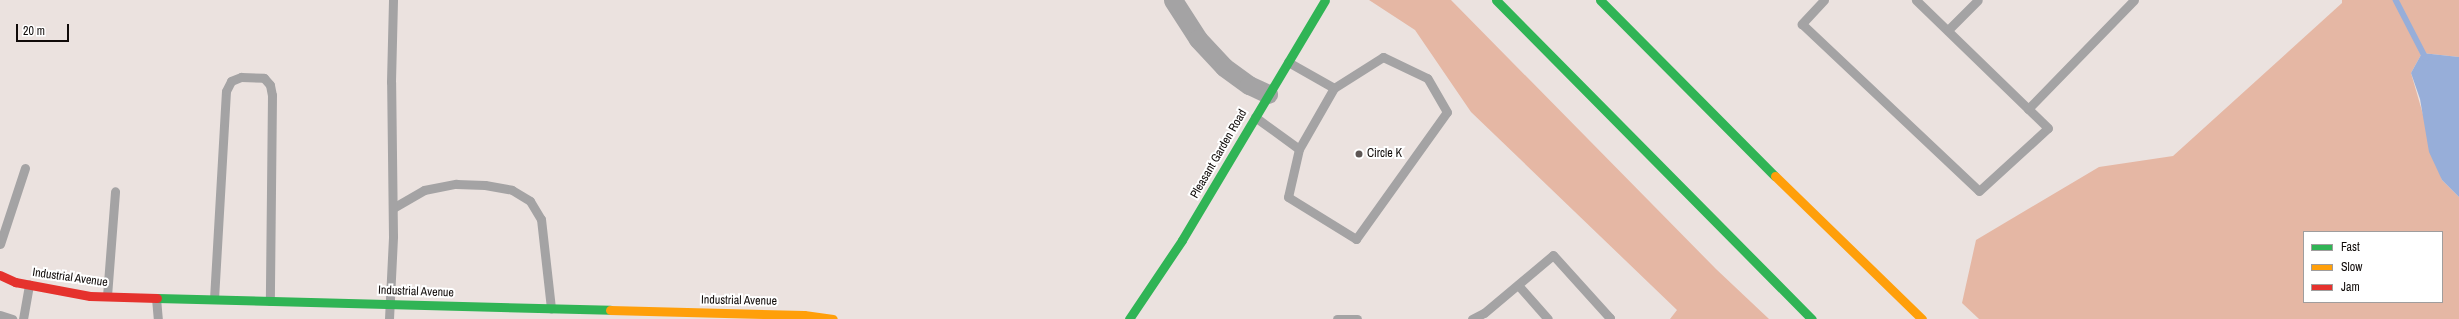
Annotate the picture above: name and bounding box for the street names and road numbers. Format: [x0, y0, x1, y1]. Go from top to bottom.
street label: Pleasant Garden Road [1188, 107, 1250, 201]
street label: Industrial Avenue [31, 266, 109, 290]
street label: Industrial Avenue [378, 283, 454, 301]
street label: Industrial Avenue [701, 293, 777, 309]

